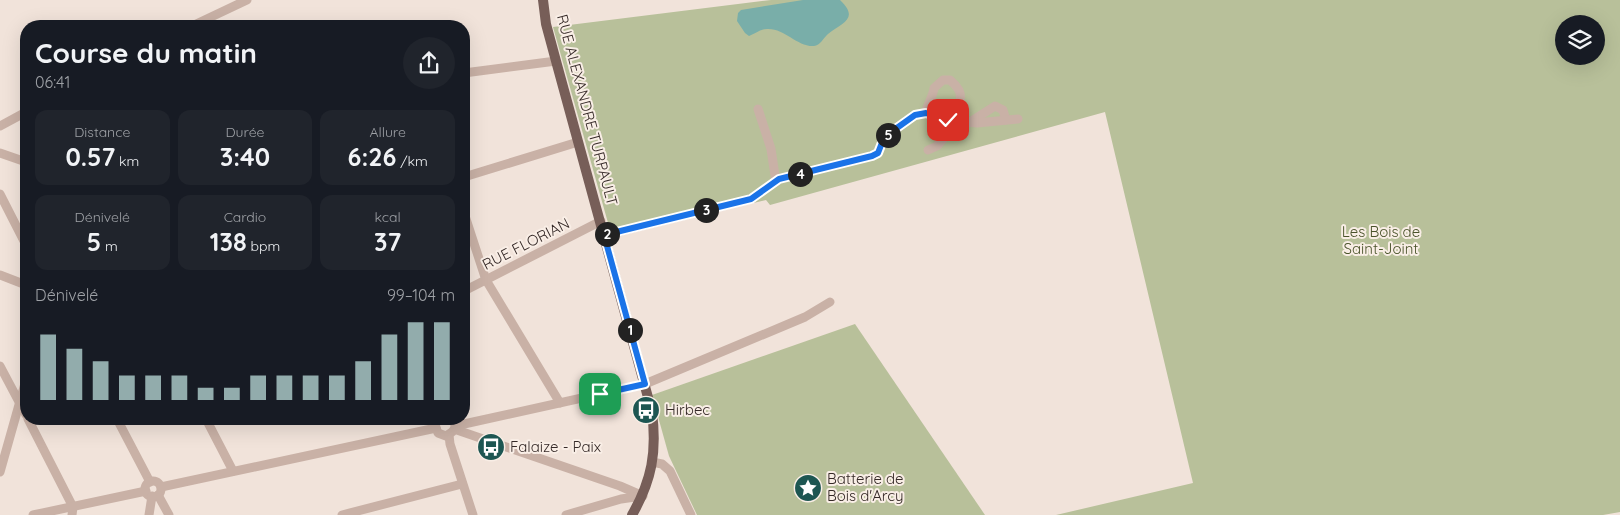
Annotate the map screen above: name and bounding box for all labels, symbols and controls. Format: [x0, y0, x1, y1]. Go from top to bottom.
street label: RUE ALEXANDRE TURPAULT [553, 12, 622, 208]
map controls [1555, 15, 1605, 65]
button: layers [1555, 15, 1605, 65]
text: Course du matin [35, 35, 257, 70]
button: share [403, 37, 455, 89]
text: 06:41 [35, 72, 70, 92]
pin [927, 99, 969, 141]
icon: check [934, 106, 962, 134]
pin: 5 [876, 122, 900, 148]
text: Distance [74, 123, 130, 141]
text: Durée [226, 123, 264, 141]
text: Allure [369, 123, 406, 141]
text: 5 [884, 126, 893, 144]
text: 0.57 [65, 141, 115, 172]
text: 3:40 [220, 141, 270, 172]
text: 6:26 [348, 141, 396, 172]
text: km [115, 152, 139, 170]
text: /km [396, 152, 428, 170]
pin: 4 [788, 162, 812, 186]
text: 4 [796, 165, 805, 183]
pin: 3 [694, 198, 718, 222]
text: 3 [703, 201, 710, 219]
text: Dénivelé [75, 208, 130, 226]
text: Cardio [224, 208, 266, 226]
text: kcal [375, 208, 401, 226]
street label: RUE FLORIAN [479, 213, 573, 274]
pin: 2 [594, 222, 620, 246]
park label: Les Bois de Saint-Joint [1342, 222, 1420, 258]
text: 2 [604, 225, 611, 243]
text: 5 [87, 226, 101, 257]
text: 138 [210, 226, 247, 257]
text: 37 [374, 226, 401, 257]
text: m [101, 237, 118, 255]
text: bpm [247, 237, 280, 255]
text: Dénivelé [35, 285, 98, 305]
text: 99–104 m [387, 285, 455, 305]
pin: 1 [618, 318, 642, 342]
text: 1 [628, 321, 633, 339]
pin [579, 373, 621, 415]
icon: arrive [586, 380, 614, 408]
bus stop icon: Hirbec [631, 395, 661, 425]
place label: Hirbec [665, 400, 710, 419]
bus stop icon: Falaize - Paix [476, 432, 506, 462]
place label: Falaize - Paix [510, 437, 601, 456]
place label: Batterie de Bois d'Arcy [827, 469, 904, 505]
place icon: Batterie de Bois d'Arcy [793, 473, 823, 503]

